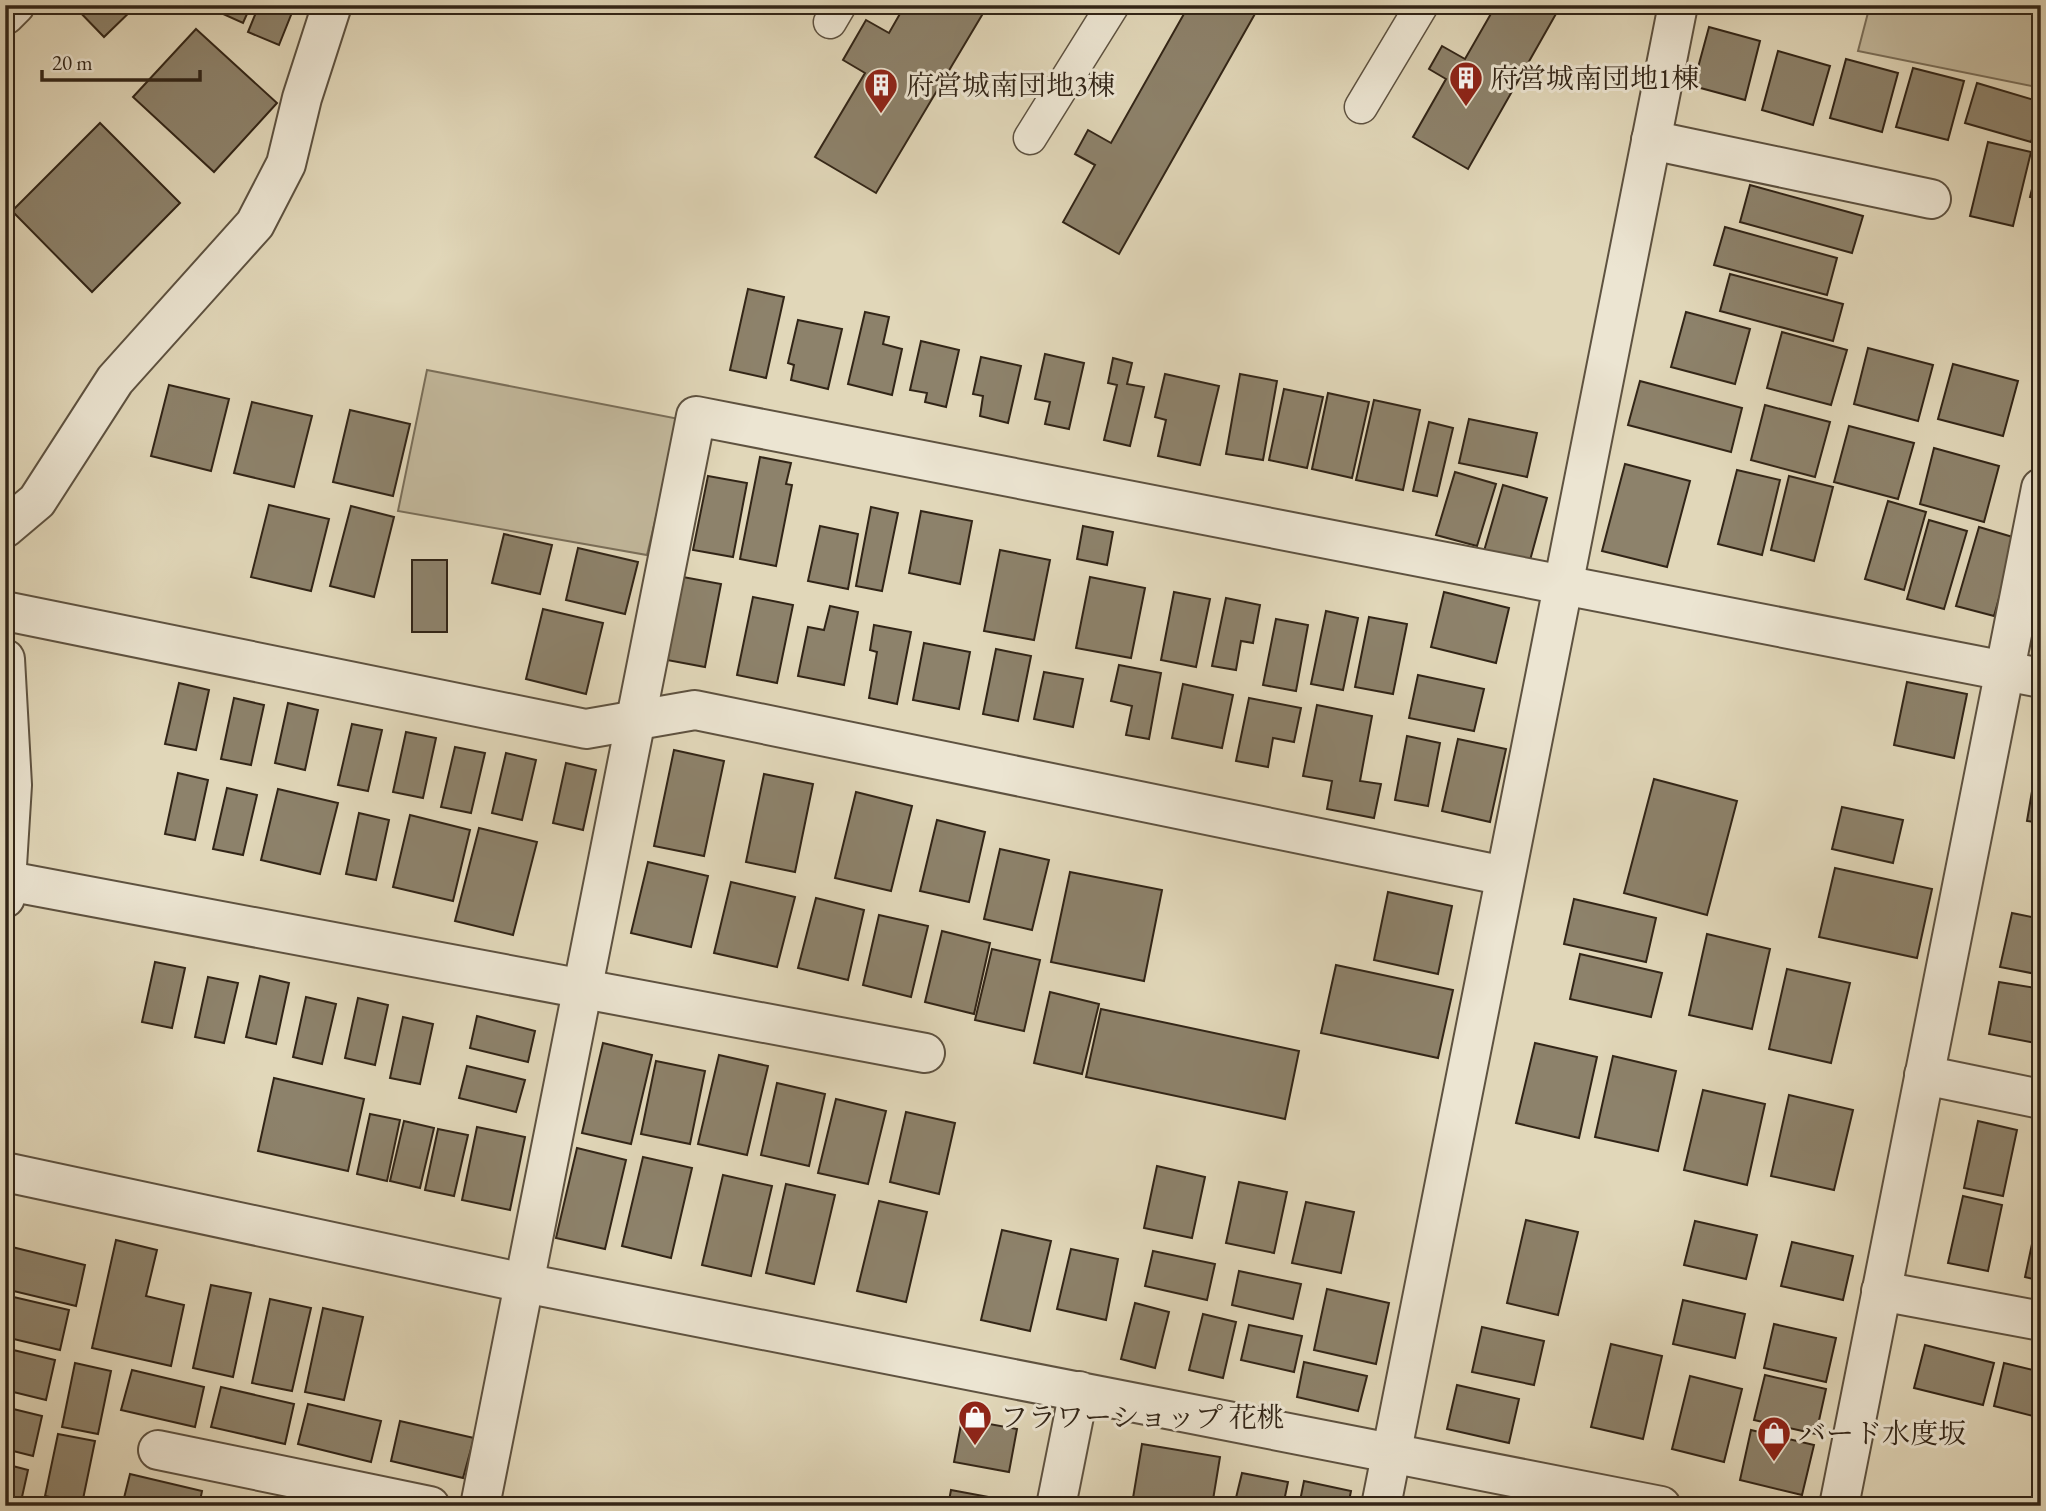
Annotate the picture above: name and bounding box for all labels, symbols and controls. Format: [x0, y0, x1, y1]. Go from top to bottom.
scale bar [42, 38, 200, 82]
text: 20 m [52, 49, 93, 76]
building icon: 府営城南団地1棟 [1447, 59, 1485, 108]
place label: 府営城南団地1棟 [1490, 60, 1699, 96]
building icon: 府営城南団地3棟 [862, 66, 900, 115]
place label: 府営城南団地3棟 [906, 67, 1115, 103]
shop icon: フラワーショップ 花桃 [956, 1398, 994, 1447]
place label: フラワーショップ 花桃 [1000, 1399, 1284, 1435]
shop icon: バード水度坂 [1755, 1414, 1793, 1463]
place label: バード水度坂 [1798, 1415, 1966, 1451]

